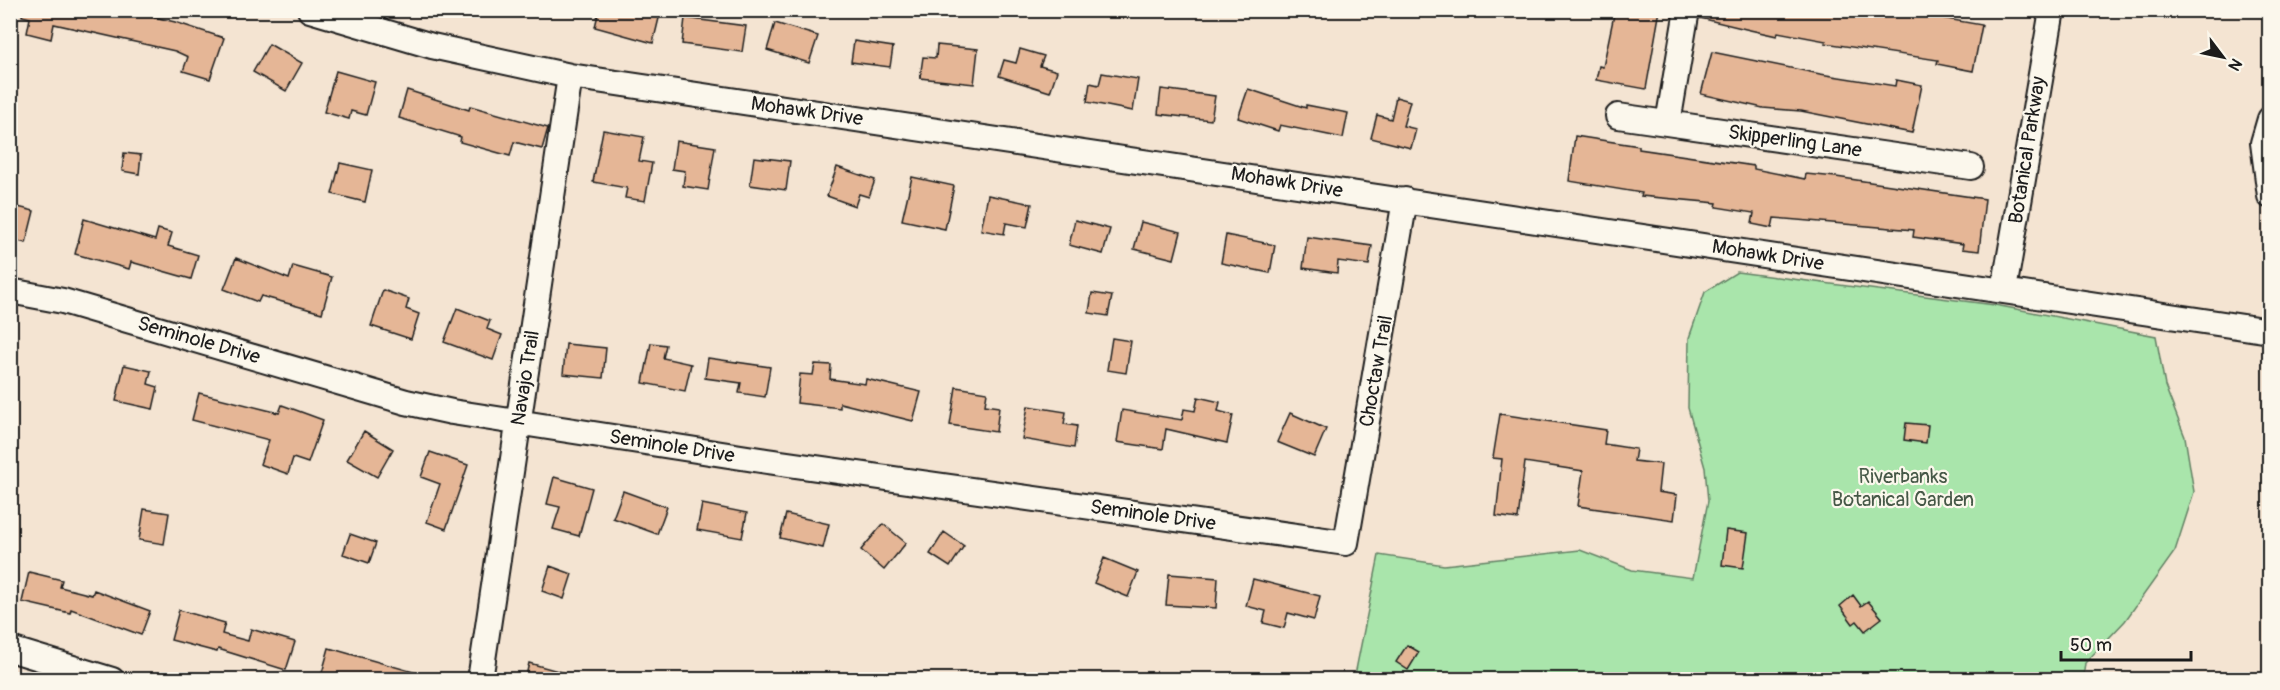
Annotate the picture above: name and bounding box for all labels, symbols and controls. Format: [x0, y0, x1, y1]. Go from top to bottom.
north arrow [2193, 27, 2253, 87]
text: N [2223, 55, 2246, 74]
street label: Botanical Parkway [2003, 74, 2051, 225]
street label: Mohawk Drive [749, 91, 865, 131]
street label: Skipperling Lane [1727, 119, 1863, 163]
street label: Mohawk Drive [1229, 161, 1345, 203]
street label: Mohawk Drive [1710, 234, 1826, 276]
street label: Seminole Drive [135, 311, 263, 369]
street label: Choctaw Trail [1354, 313, 1398, 429]
street label: Navajo Trail [505, 329, 545, 427]
street label: Seminole Drive [608, 424, 737, 468]
park label: Riverbanks Botanical Garden [1832, 464, 1974, 512]
street label: Seminole Drive [1089, 494, 1218, 536]
scale bar [2061, 624, 2192, 662]
text: 50 m [2070, 634, 2112, 657]

